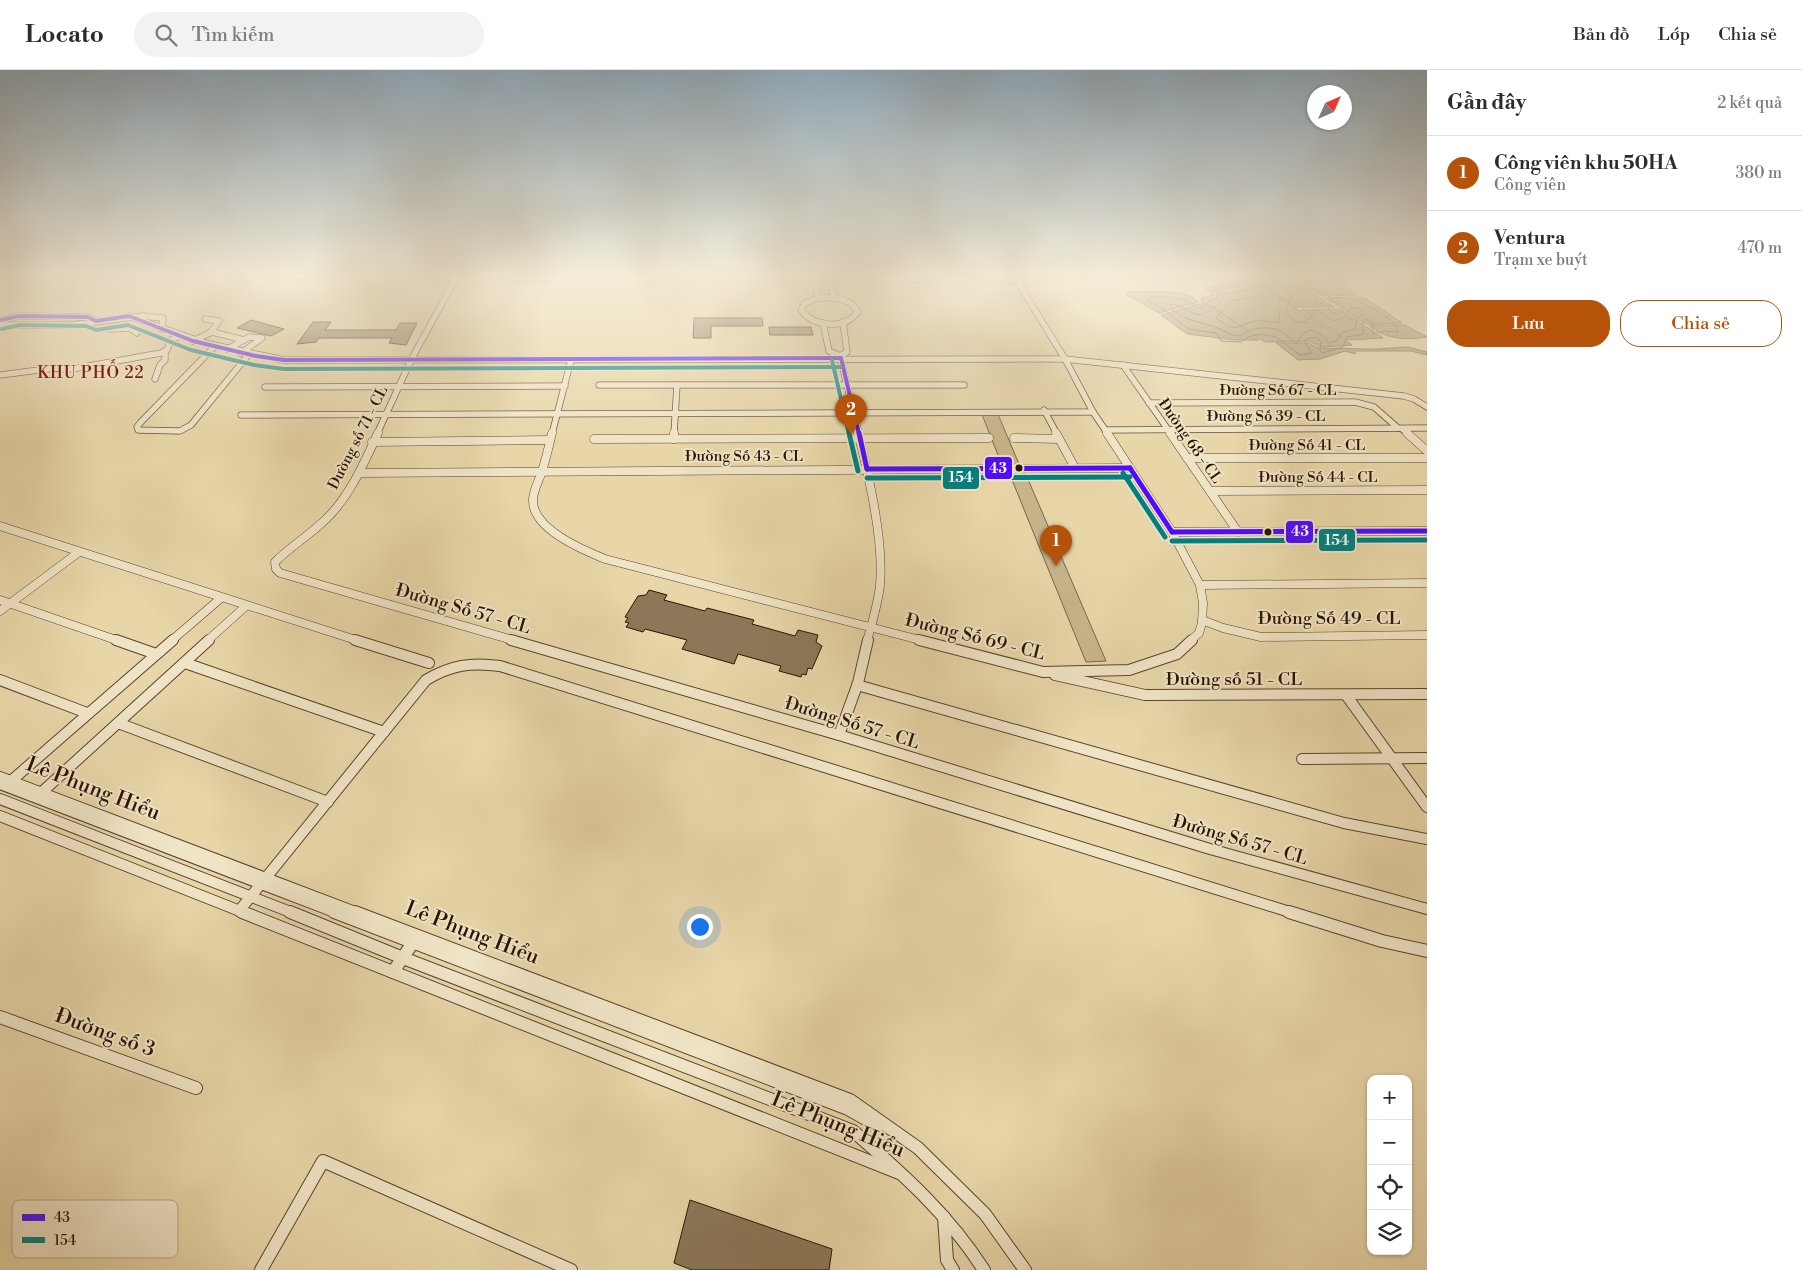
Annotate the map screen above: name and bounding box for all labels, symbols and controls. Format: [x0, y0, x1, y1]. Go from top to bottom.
search box [134, 12, 484, 57]
text: Locato [25, 20, 104, 50]
icon: search [152, 21, 180, 49]
text: Tìm kiếm [192, 23, 274, 47]
text: Bản đồ [1573, 23, 1630, 46]
text: Lớp [1658, 23, 1690, 46]
text: Chia sẻ [1718, 23, 1777, 46]
north arrow [1307, 85, 1352, 130]
text: Gần đây [1447, 90, 1526, 116]
text: 2 kết quả [1717, 93, 1782, 113]
text: Công viên khu 50HA [1494, 151, 1678, 175]
text: 1 [1459, 163, 1467, 183]
text: 380 m [1735, 163, 1782, 183]
text: Công viên [1494, 175, 1566, 195]
text: Ventura [1494, 226, 1565, 250]
text: 2 [1458, 238, 1468, 258]
text: 470 m [1738, 238, 1782, 258]
text: Trạm xe buýt [1494, 250, 1588, 270]
button: Lưu [1447, 300, 1610, 347]
button: Chia sẻ [1620, 300, 1782, 347]
district label: KHU PHỐ 22 [37, 359, 145, 383]
street label: Đường Số 67 - CL [1220, 381, 1336, 400]
street label: Đường số 71 - CL [324, 383, 392, 493]
pin: 2 [835, 394, 867, 435]
street label: Đường 68 - CL [1154, 395, 1226, 487]
street label: Đường Số 39 - CL [1207, 407, 1325, 426]
street label: Đường Số 41 - CL [1249, 436, 1365, 455]
street label: Đường Số 43 - CL [685, 447, 803, 466]
line badge: 43 [984, 456, 1013, 480]
text: 43 [989, 460, 1007, 478]
unlabelled marker [1014, 463, 1024, 473]
line badge: 154 [942, 466, 980, 490]
street label: Đường Số 44 - CL [1258, 468, 1378, 487]
text: 154 [948, 469, 974, 487]
line badge: 43 [1285, 520, 1314, 544]
text: 43 [1291, 523, 1309, 541]
pin: 1 [1040, 525, 1072, 566]
unlabelled marker [1263, 527, 1273, 537]
line badge: 154 [1318, 528, 1356, 552]
text: 154 [1324, 532, 1350, 550]
street label: Đường Số 57 - CL [393, 579, 533, 639]
street label: Đường Số 49 - CL [1258, 607, 1400, 630]
street label: Đường Số 69 - CL [903, 609, 1047, 665]
street label: Đường số 51 - CL [1166, 668, 1302, 691]
street label: Đường Số 57 - CL [782, 692, 922, 754]
street label: Lê Phụng Hiểu [22, 751, 164, 827]
street label: Đường Số 57 - CL [1170, 810, 1310, 870]
street label: Lê Phụng Hiểu [401, 895, 543, 971]
your location [687, 914, 713, 940]
street label: Đường số 3 [51, 1003, 159, 1063]
map controls [1367, 1075, 1412, 1255]
button: + [1367, 1075, 1412, 1120]
street label: Lê Phụng Hiểu [767, 1086, 909, 1164]
button: − [1367, 1120, 1412, 1165]
button: locate [1367, 1165, 1412, 1210]
legend [12, 1200, 178, 1258]
text: 43 [54, 1209, 70, 1227]
button: layers [1367, 1210, 1412, 1255]
text: 154 [54, 1232, 76, 1250]

